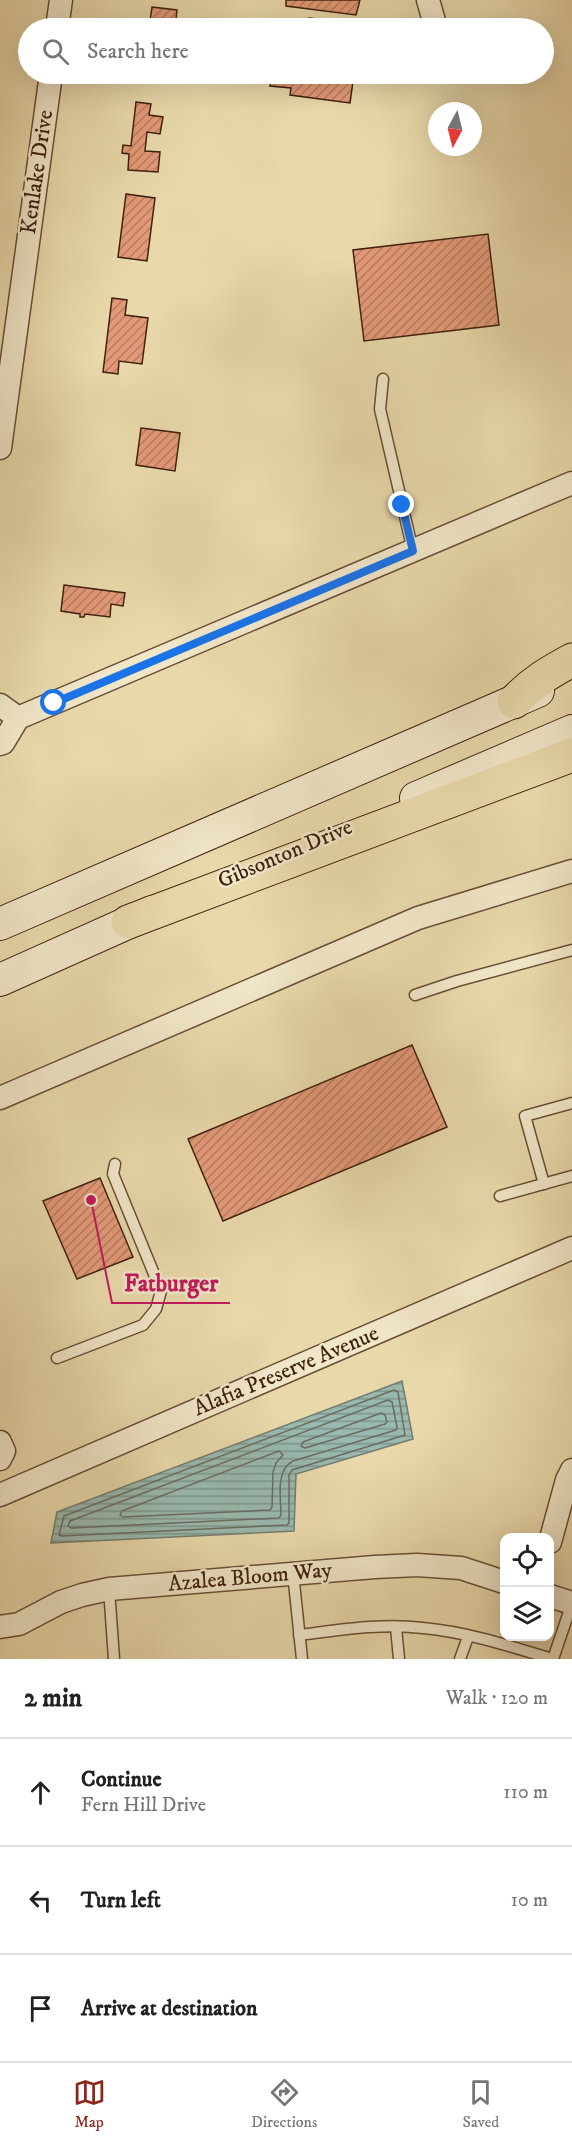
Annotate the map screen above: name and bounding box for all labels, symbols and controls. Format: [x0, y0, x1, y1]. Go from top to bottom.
search box [18, 18, 554, 84]
icon: search [39, 35, 72, 68]
text: Search here [87, 38, 189, 65]
north arrow [428, 102, 482, 156]
street label: Kenlake Drive [15, 108, 59, 236]
route end [388, 491, 414, 517]
route start [40, 689, 66, 715]
street label: Gibsonton Drive [214, 813, 356, 895]
callout: Fatburger [112, 1261, 230, 1303]
text: Fatburger [124, 1269, 219, 1299]
street label: Alafia Preserve Avenue [189, 1320, 383, 1422]
map controls [500, 1533, 554, 1641]
button: locate [500, 1533, 554, 1587]
street label: Azalea Bloom Way [167, 1556, 333, 1598]
button: layers [500, 1587, 554, 1641]
text: 2 min [24, 1682, 82, 1715]
text: Walk · 120 m [446, 1686, 548, 1711]
text: Continue [81, 1766, 162, 1793]
icon: ahead [24, 1776, 57, 1809]
text: 110 m [503, 1780, 548, 1805]
text: Fern Hill Drive [81, 1793, 206, 1818]
icon: left [24, 1884, 57, 1917]
text: Turn left [81, 1887, 161, 1914]
text: 10 m [511, 1888, 548, 1913]
icon: arrive [24, 1992, 57, 2025]
text: Arrive at destination [81, 1995, 258, 2022]
tab: Map [73, 2076, 106, 2132]
tab: Directions [251, 2076, 317, 2132]
tab: Saved [463, 2076, 499, 2132]

